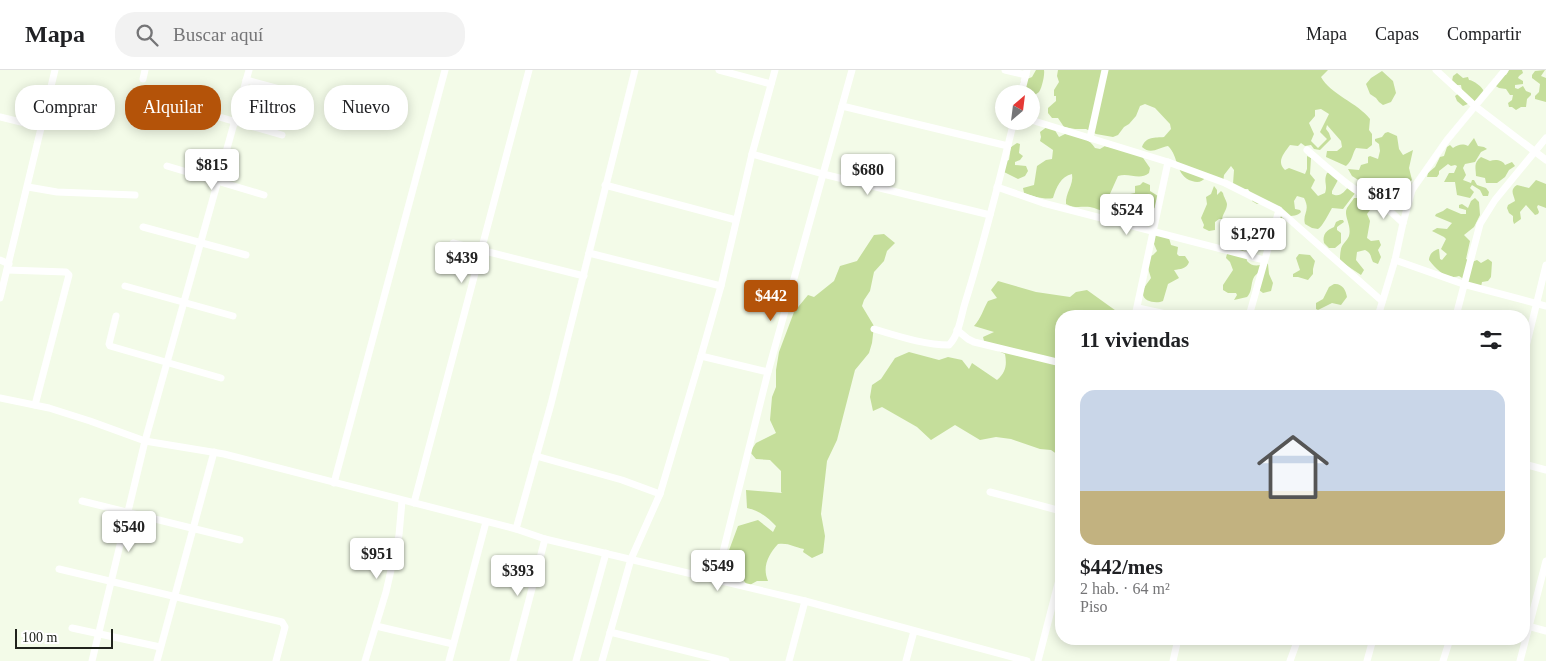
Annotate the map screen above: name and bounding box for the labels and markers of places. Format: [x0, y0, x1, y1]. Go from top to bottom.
pin: $815 [182, 148, 242, 191]
pin: $680 [838, 154, 898, 196]
pin: $817 [1354, 178, 1414, 220]
pin: $524 [1097, 194, 1157, 236]
pin: $1,270 [1212, 218, 1294, 260]
pin: $439 [432, 242, 492, 284]
pin: $442 [741, 280, 801, 322]
pin: $540 [99, 510, 159, 553]
pin: $951 [347, 538, 407, 580]
pin: $549 [688, 550, 748, 592]
pin: $393 [488, 554, 548, 597]

